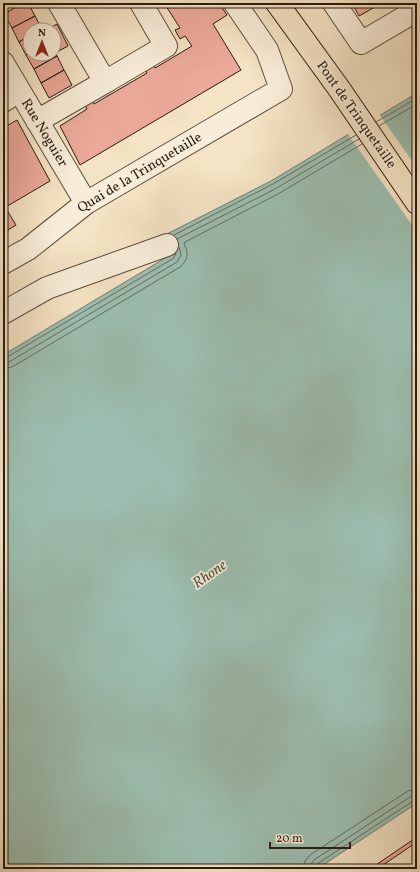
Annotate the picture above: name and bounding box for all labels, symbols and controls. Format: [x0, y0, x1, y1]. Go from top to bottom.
north arrow [22, 22, 62, 62]
text: N [38, 26, 46, 41]
street label: Pont de Trinquetaille [312, 57, 401, 173]
street label: Rue Noguier [16, 95, 72, 171]
street label: Quai de la Trinquetaille [74, 128, 206, 218]
water label: Rhone [189, 555, 232, 594]
scale bar [270, 824, 350, 850]
text: 20 m [276, 831, 303, 847]

